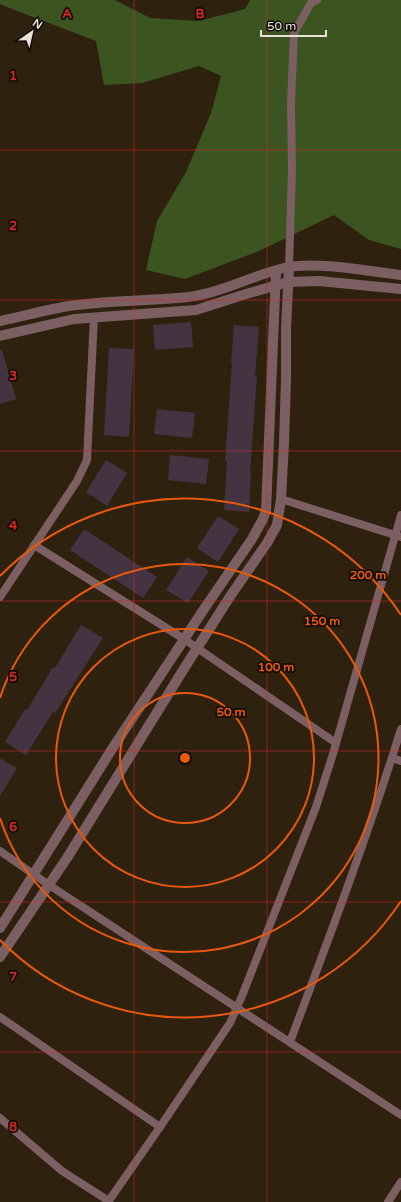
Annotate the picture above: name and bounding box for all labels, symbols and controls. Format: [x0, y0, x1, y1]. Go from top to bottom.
text: A [62, 6, 72, 22]
text: B [195, 6, 205, 22]
north arrow [12, 12, 52, 52]
scale bar [261, 12, 326, 38]
text: N [30, 16, 45, 32]
text: 50 m [267, 19, 296, 33]
text: 1 [9, 68, 17, 84]
text: 2 [9, 218, 17, 234]
text: 3 [9, 368, 17, 384]
text: 4 [9, 518, 18, 534]
text: 200 m [350, 568, 386, 582]
text: 150 m [304, 614, 340, 628]
text: 100 m [258, 660, 294, 674]
text: 5 [9, 669, 17, 685]
text: 50 m [216, 705, 246, 719]
centre of rings [178, 751, 192, 765]
text: 6 [9, 819, 17, 835]
text: 7 [9, 969, 17, 985]
text: 8 [9, 1119, 17, 1135]

